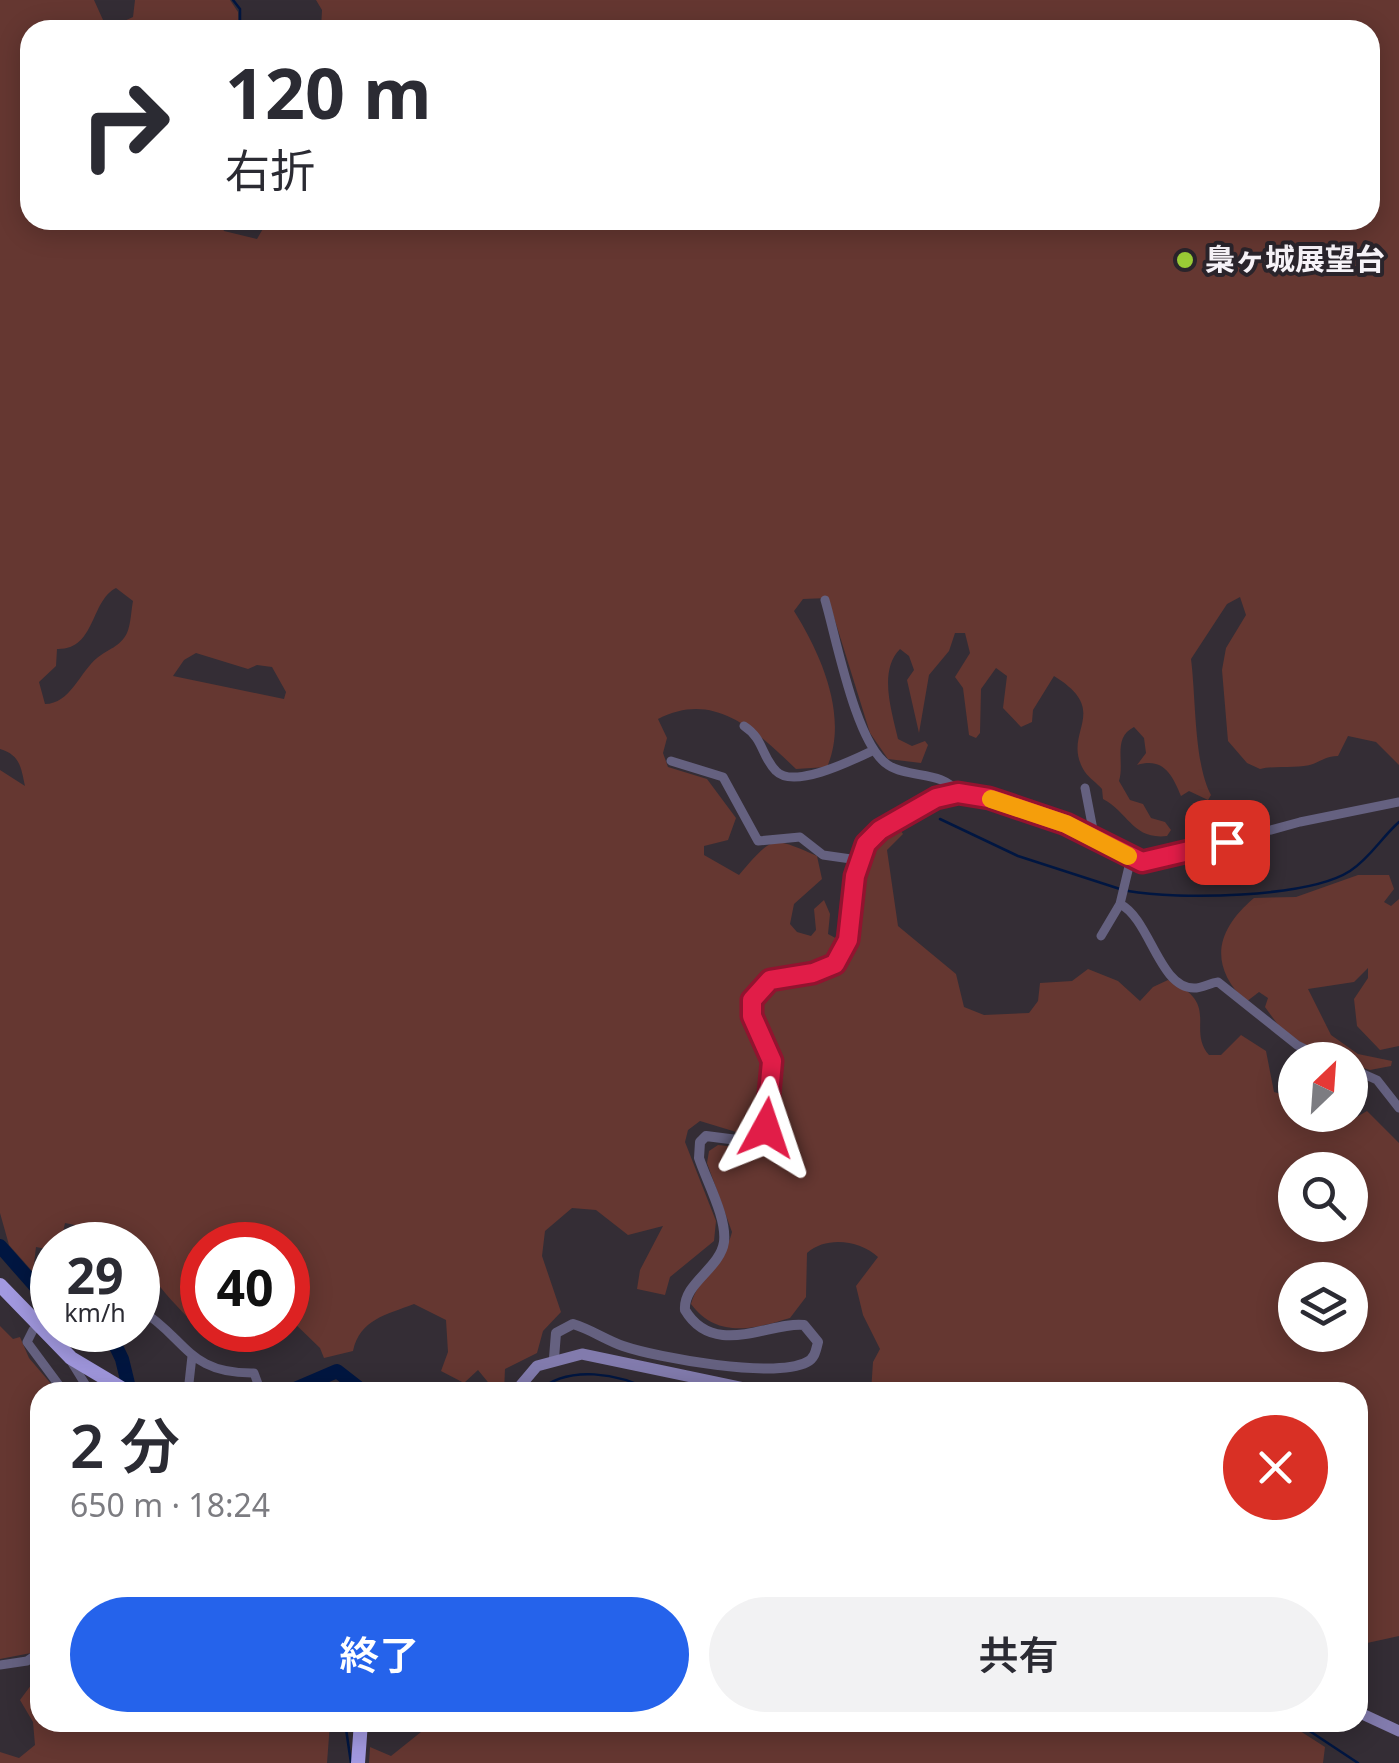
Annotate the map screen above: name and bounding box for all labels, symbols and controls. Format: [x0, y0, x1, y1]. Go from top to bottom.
text: 120 m [225, 44, 432, 140]
icon: right [60, 60, 190, 190]
text: 右折 [225, 139, 315, 200]
place label: 梟ヶ城展望台 [1205, 238, 1385, 279]
marker: 梟ヶ城展望台 [1174, 249, 1196, 271]
pin [1185, 800, 1270, 885]
icon: arrive [1200, 815, 1255, 870]
north arrow [1278, 1042, 1368, 1132]
map controls [1278, 1042, 1368, 1352]
position arrow [714, 1076, 818, 1180]
button: search [1278, 1152, 1368, 1242]
speed limit sign: 40 [180, 1222, 310, 1352]
text: 29 [66, 1241, 124, 1309]
button: layers [1278, 1262, 1368, 1352]
text: km/h [64, 1295, 126, 1329]
text: 2 分 [70, 1404, 180, 1486]
button: close [1223, 1415, 1328, 1520]
text: 650 m · 18:24 [70, 1483, 270, 1526]
button: 終了 [70, 1597, 689, 1712]
button: 共有 [709, 1597, 1328, 1712]

